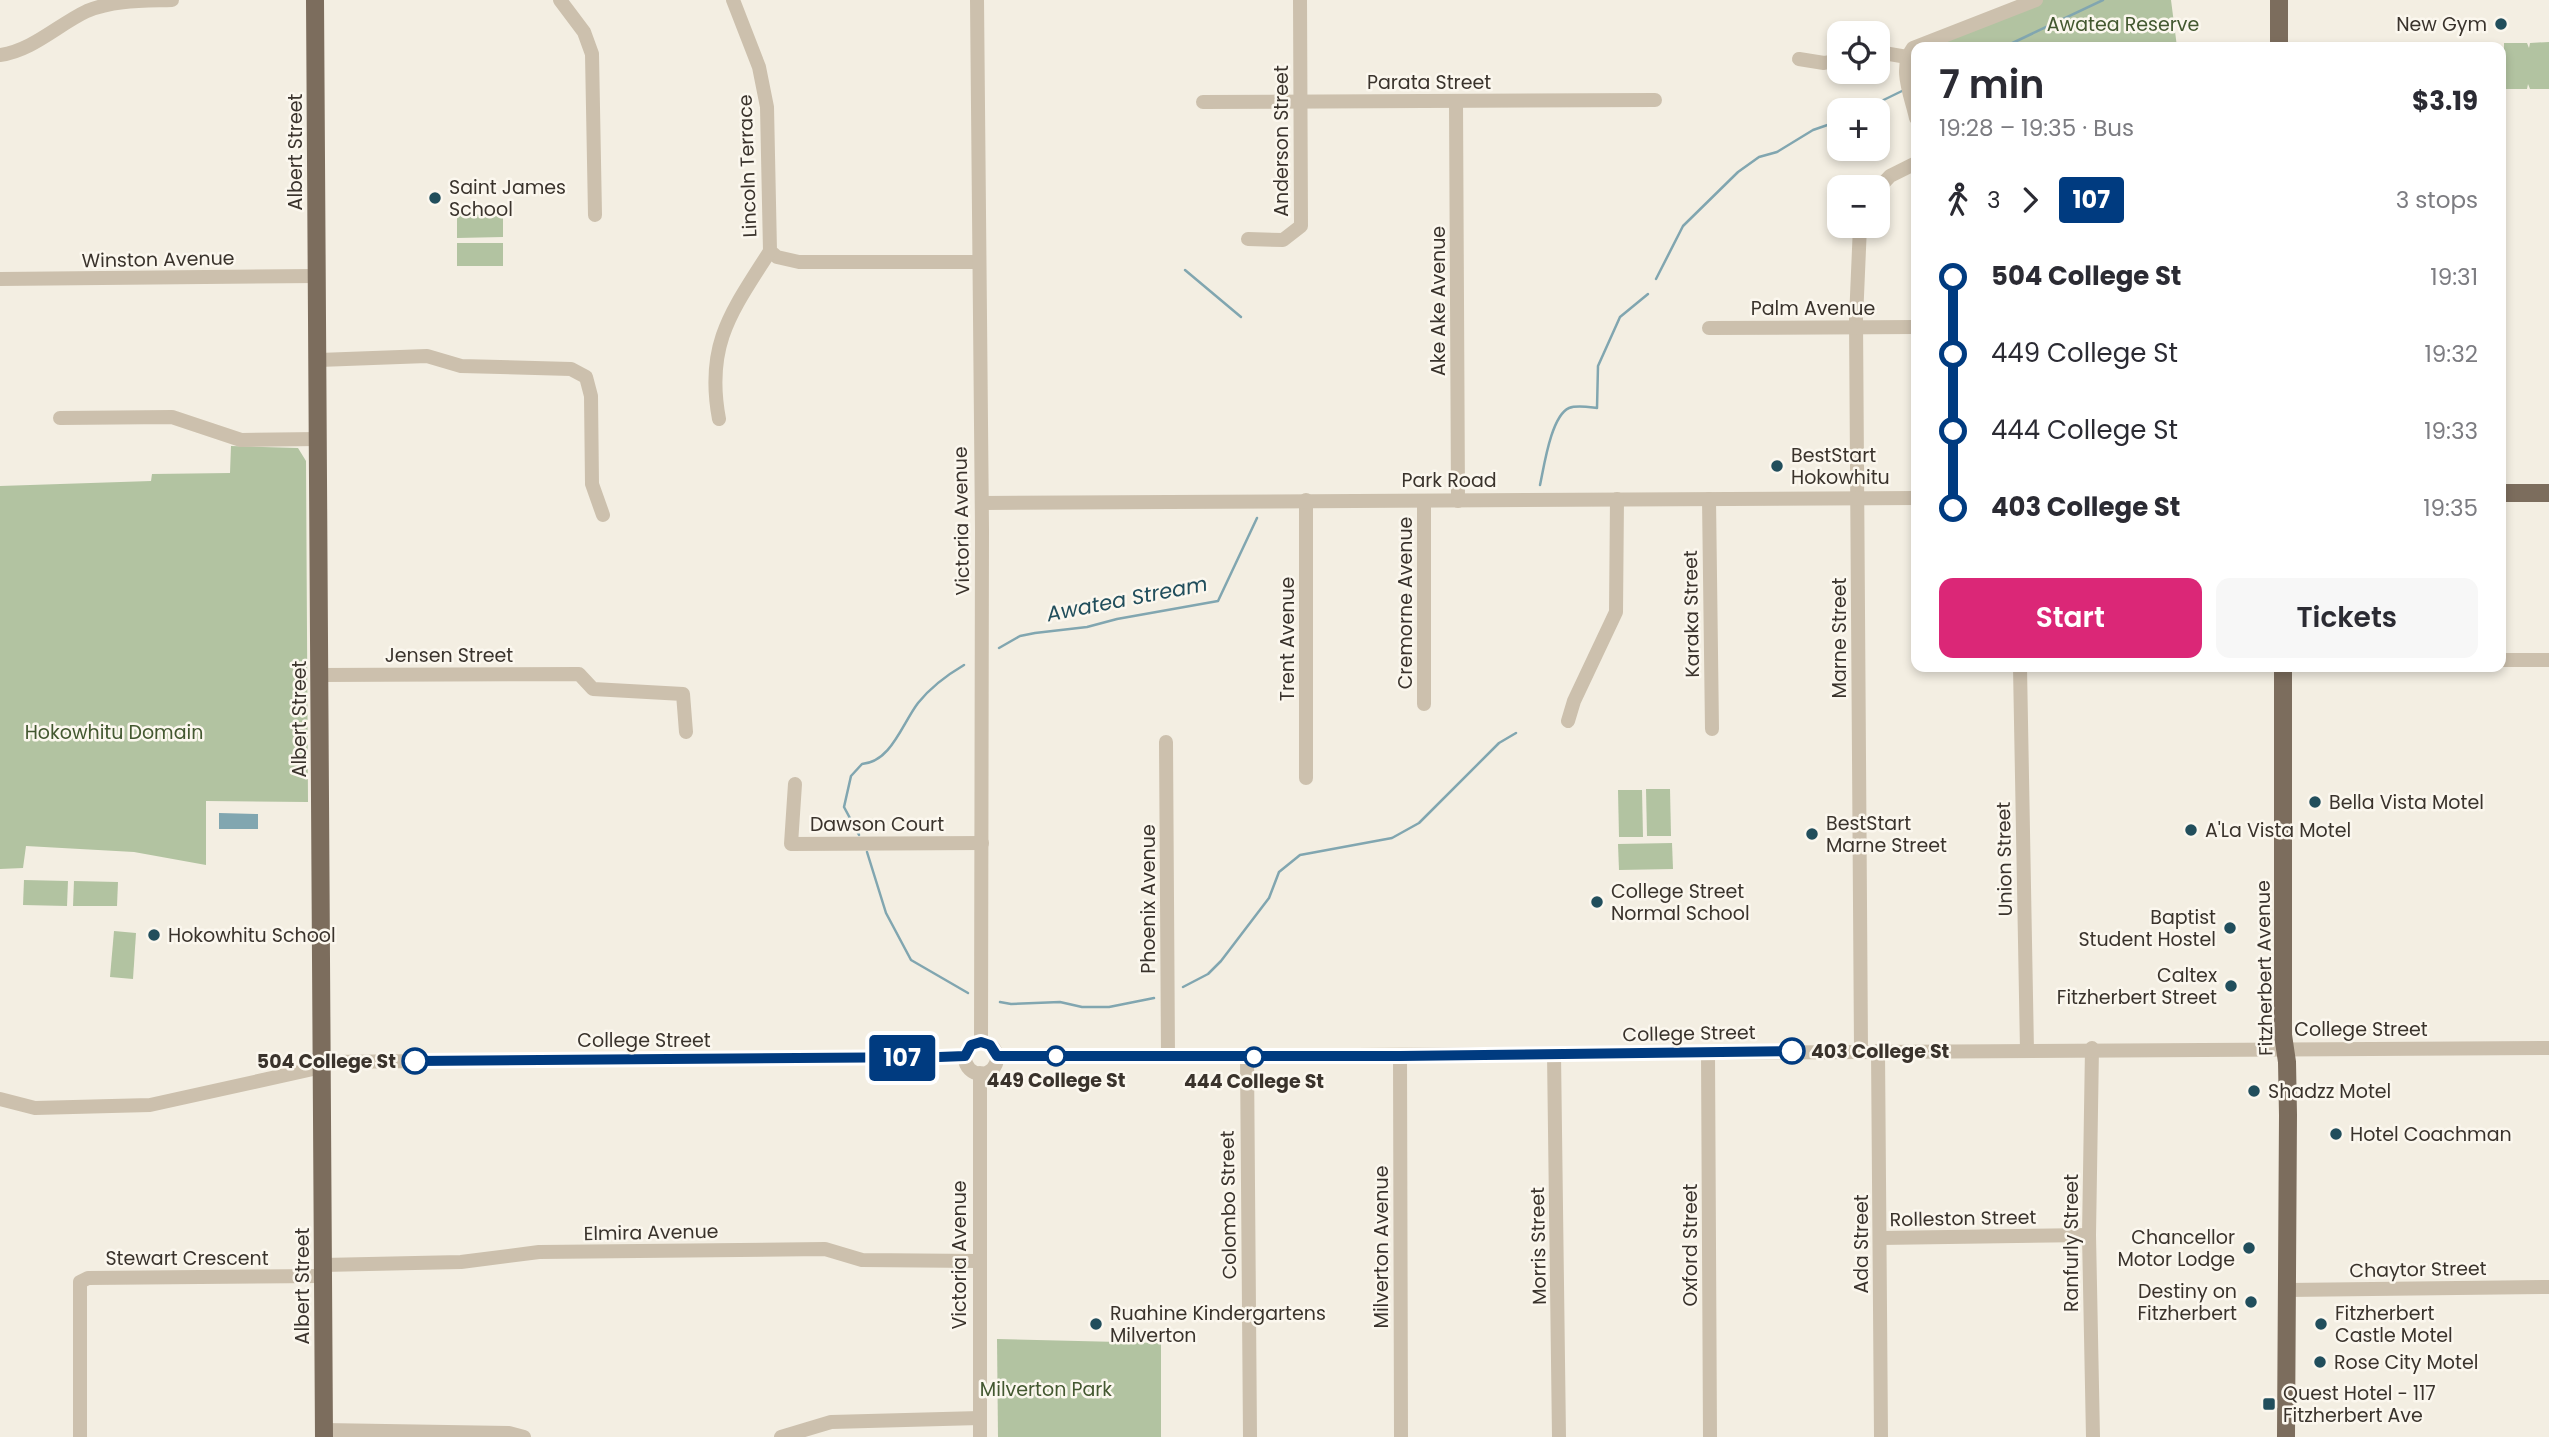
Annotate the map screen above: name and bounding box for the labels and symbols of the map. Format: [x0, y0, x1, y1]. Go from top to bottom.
park label: Awatea Reserve [2047, 11, 2199, 38]
place label: New Gym [2396, 11, 2487, 38]
marker: New Gym [2493, 16, 2509, 32]
street label: Anderson Street [1268, 65, 1295, 217]
street label: Parata Street [1367, 69, 1491, 96]
street label: Albert Street [282, 94, 309, 210]
street label: Lincoln Terrace [732, 94, 763, 238]
place label: Saint James School [449, 174, 566, 223]
marker: Saint James School [427, 190, 443, 206]
street label: Ake Ake Avenue [1425, 226, 1452, 376]
street label: Winston Avenue [81, 245, 235, 274]
street label: Palm Avenue [1751, 295, 1875, 322]
place label: BestStart Hokowhitu [1791, 442, 1890, 491]
street label: Victoria Avenue [947, 446, 976, 596]
marker: BestStart Hokowhitu [1769, 458, 1785, 474]
street label: Park Road [1401, 467, 1497, 494]
street label: Cremorne Avenue [1392, 517, 1419, 689]
street label: Karaka Street [1677, 550, 1706, 678]
water label: Awatea Stream [1043, 569, 1210, 629]
street label: Trent Avenue [1274, 577, 1301, 701]
street label: Marne Street [1826, 577, 1853, 698]
street label: Jensen Street [385, 642, 513, 669]
street label: Albert Street [286, 661, 313, 777]
park label: Hokowhitu Domain [25, 719, 203, 746]
place label: Bella Vista Motel [2329, 789, 2484, 816]
marker: Bella Vista Motel [2307, 794, 2323, 810]
street label: Union Street [1990, 801, 2019, 917]
place label: BestStart Marne Street [1826, 810, 1947, 859]
street label: Dawson Court [810, 811, 944, 838]
place label: A'La Vista Motel [2205, 817, 2351, 844]
marker: A'La Vista Motel [2183, 822, 2199, 838]
street label: Phoenix Avenue [1135, 824, 1162, 974]
marker: BestStart Marne Street [1804, 826, 1820, 842]
place label: College Street Normal School [1611, 878, 1750, 927]
street label: Fitzherbert Avenue [2249, 880, 2280, 1056]
marker: College Street Normal School [1589, 894, 1605, 910]
place label: Baptist Student Hostel [2078, 904, 2216, 953]
marker: Baptist Student Hostel [2222, 920, 2238, 936]
place label: Hokowhitu School [168, 922, 336, 949]
marker: Hokowhitu School [146, 927, 162, 943]
place label: Caltex Fitzherbert Street [2057, 962, 2217, 1011]
marker: Caltex Fitzherbert Street [2223, 978, 2239, 994]
street label: College Street [2294, 1016, 2428, 1043]
street label: College Street [1622, 1019, 1756, 1048]
street label: College Street [577, 1027, 711, 1054]
line badge: 107 [862, 1035, 942, 1081]
marker: 403 College St [1779, 1038, 1805, 1064]
place label: 403 College St [1811, 1038, 1950, 1065]
marker: 449 College St [1046, 1046, 1066, 1066]
marker: 444 College St [1244, 1047, 1264, 1067]
place label: 504 College St [257, 1048, 396, 1075]
marker: 504 College St [402, 1048, 428, 1074]
place label: 449 College St [987, 1067, 1126, 1094]
place label: 444 College St [1184, 1068, 1324, 1095]
place label: Shadzz Motel [2268, 1078, 2391, 1105]
marker: Shadzz Motel [2246, 1083, 2262, 1099]
place label: Hotel Coachman [2350, 1121, 2512, 1148]
marker: Hotel Coachman [2328, 1126, 2344, 1142]
street label: Colombo Street [1214, 1130, 1243, 1280]
street label: Milverton Avenue [1368, 1166, 1395, 1328]
street label: Ranfurly Street [2058, 1174, 2085, 1312]
street label: Victoria Avenue [946, 1180, 973, 1330]
street label: Oxford Street [1677, 1183, 1704, 1307]
street label: Morris Street [1524, 1187, 1553, 1305]
street label: Ada Street [1848, 1194, 1875, 1294]
street label: Rolleston Street [1889, 1204, 2037, 1233]
street label: Elmira Avenue [583, 1218, 719, 1247]
place label: Chancellor Motor Lodge [2117, 1224, 2235, 1273]
street label: Albert Street [289, 1228, 316, 1344]
marker: Chancellor Motor Lodge [2241, 1240, 2257, 1256]
street label: Stewart Crescent [105, 1245, 269, 1272]
street label: Chaytor Street [2349, 1255, 2487, 1284]
place label: Destiny on Fitzherbert [2138, 1278, 2237, 1327]
marker: Destiny on Fitzherbert [2243, 1294, 2259, 1310]
place label: Ruahine Kindergartens Milverton [1110, 1300, 1326, 1349]
place label: Fitzherbert Castle Motel [2335, 1300, 2453, 1349]
marker: Ruahine Kindergartens Milverton [1088, 1316, 1104, 1332]
marker: Fitzherbert Castle Motel [2313, 1316, 2329, 1332]
place label: Rose City Motel [2334, 1349, 2478, 1376]
marker: Rose City Motel [2312, 1354, 2328, 1370]
park label: Milverton Park [980, 1376, 1112, 1403]
place label: Quest Hotel - 117 Fitzherbert Ave [2283, 1380, 2436, 1429]
marker: Quest Hotel - 117 Fitzherbert Ave [2261, 1396, 2277, 1412]

